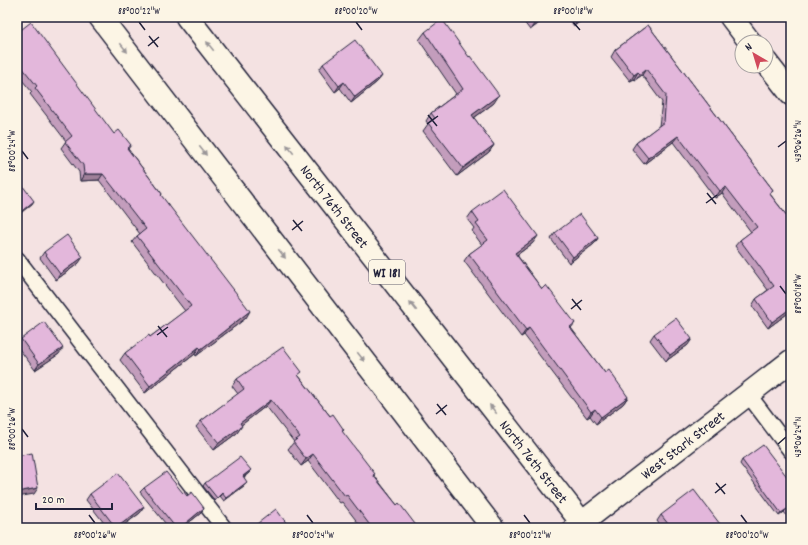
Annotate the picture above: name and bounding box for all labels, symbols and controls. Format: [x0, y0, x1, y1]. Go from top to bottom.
text: 88°00'22"W [118, 5, 160, 19]
text: 88°00'20"W [334, 5, 378, 19]
text: 88°00'18"W [553, 5, 593, 19]
north arrow [734, 34, 774, 74]
text: N [742, 39, 757, 56]
one-way arrow [206, 41, 214, 52]
one-way arrow [119, 42, 128, 53]
text: 43°06'26"N [792, 120, 806, 162]
text: 88°00'24"W [6, 130, 20, 172]
one-way arrow [286, 143, 294, 154]
one-way arrow [199, 146, 207, 156]
street label: North 76th Street [293, 161, 373, 254]
one-way arrow [278, 249, 286, 260]
road number: WI 181 [369, 260, 405, 284]
text: 88°00'18"W [792, 274, 806, 314]
one-way arrow [409, 301, 418, 312]
one-way arrow [357, 352, 366, 363]
one-way arrow [489, 403, 498, 414]
street label: West Stark Street [637, 406, 731, 486]
text: 88°00'26"W [6, 407, 20, 450]
street label: North 76th Street [493, 416, 573, 510]
text: 43°06'24"N [792, 416, 806, 458]
scale bar [36, 485, 112, 511]
text: 20 m [42, 492, 65, 509]
text: 88°00'26"W [74, 529, 117, 543]
text: 88°00'24"W [292, 529, 334, 543]
text: 88°00'22"W [509, 529, 551, 543]
text: 88°00'20"W [725, 529, 769, 543]

